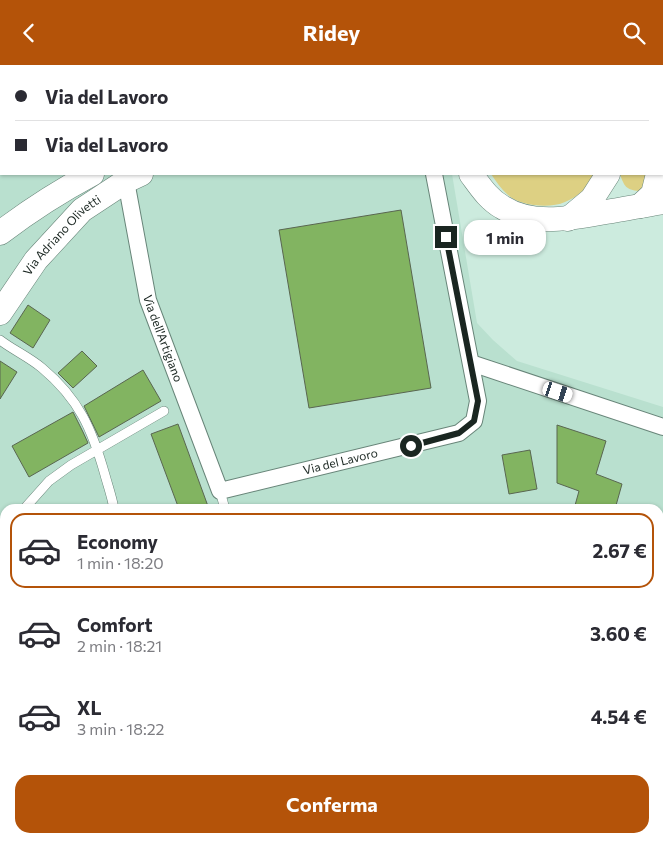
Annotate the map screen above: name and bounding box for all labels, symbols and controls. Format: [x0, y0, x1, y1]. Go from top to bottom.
icon: back [15, 19, 43, 47]
text: Ridey [303, 19, 360, 46]
icon: search [620, 19, 648, 47]
text: Via del Lavoro [45, 85, 168, 108]
text: Via del Lavoro [45, 133, 168, 156]
street label: Via Adriano Olivetti [20, 192, 103, 278]
callout: 1 min [464, 219, 546, 255]
route end [435, 226, 457, 248]
text: 1 min [486, 228, 524, 247]
street label: Via dell'Artigiano [141, 294, 186, 384]
car [541, 380, 574, 404]
route start [400, 435, 422, 457]
street label: Via del Lavoro [301, 445, 379, 477]
icon: car [17, 528, 62, 573]
text: Economy [77, 530, 158, 553]
text: 2.67 € [592, 539, 647, 562]
text: 1 min · 18:20 [77, 553, 164, 572]
icon: car [17, 611, 62, 656]
text: Comfort [77, 613, 153, 636]
text: 3.60 € [590, 622, 647, 645]
text: 2 min · 18:21 [77, 636, 162, 655]
icon: car [17, 694, 62, 739]
text: XL [77, 696, 102, 719]
text: 4.54 € [591, 705, 647, 728]
text: 3 min · 18:22 [77, 719, 164, 738]
button: Conferma [15, 775, 649, 833]

